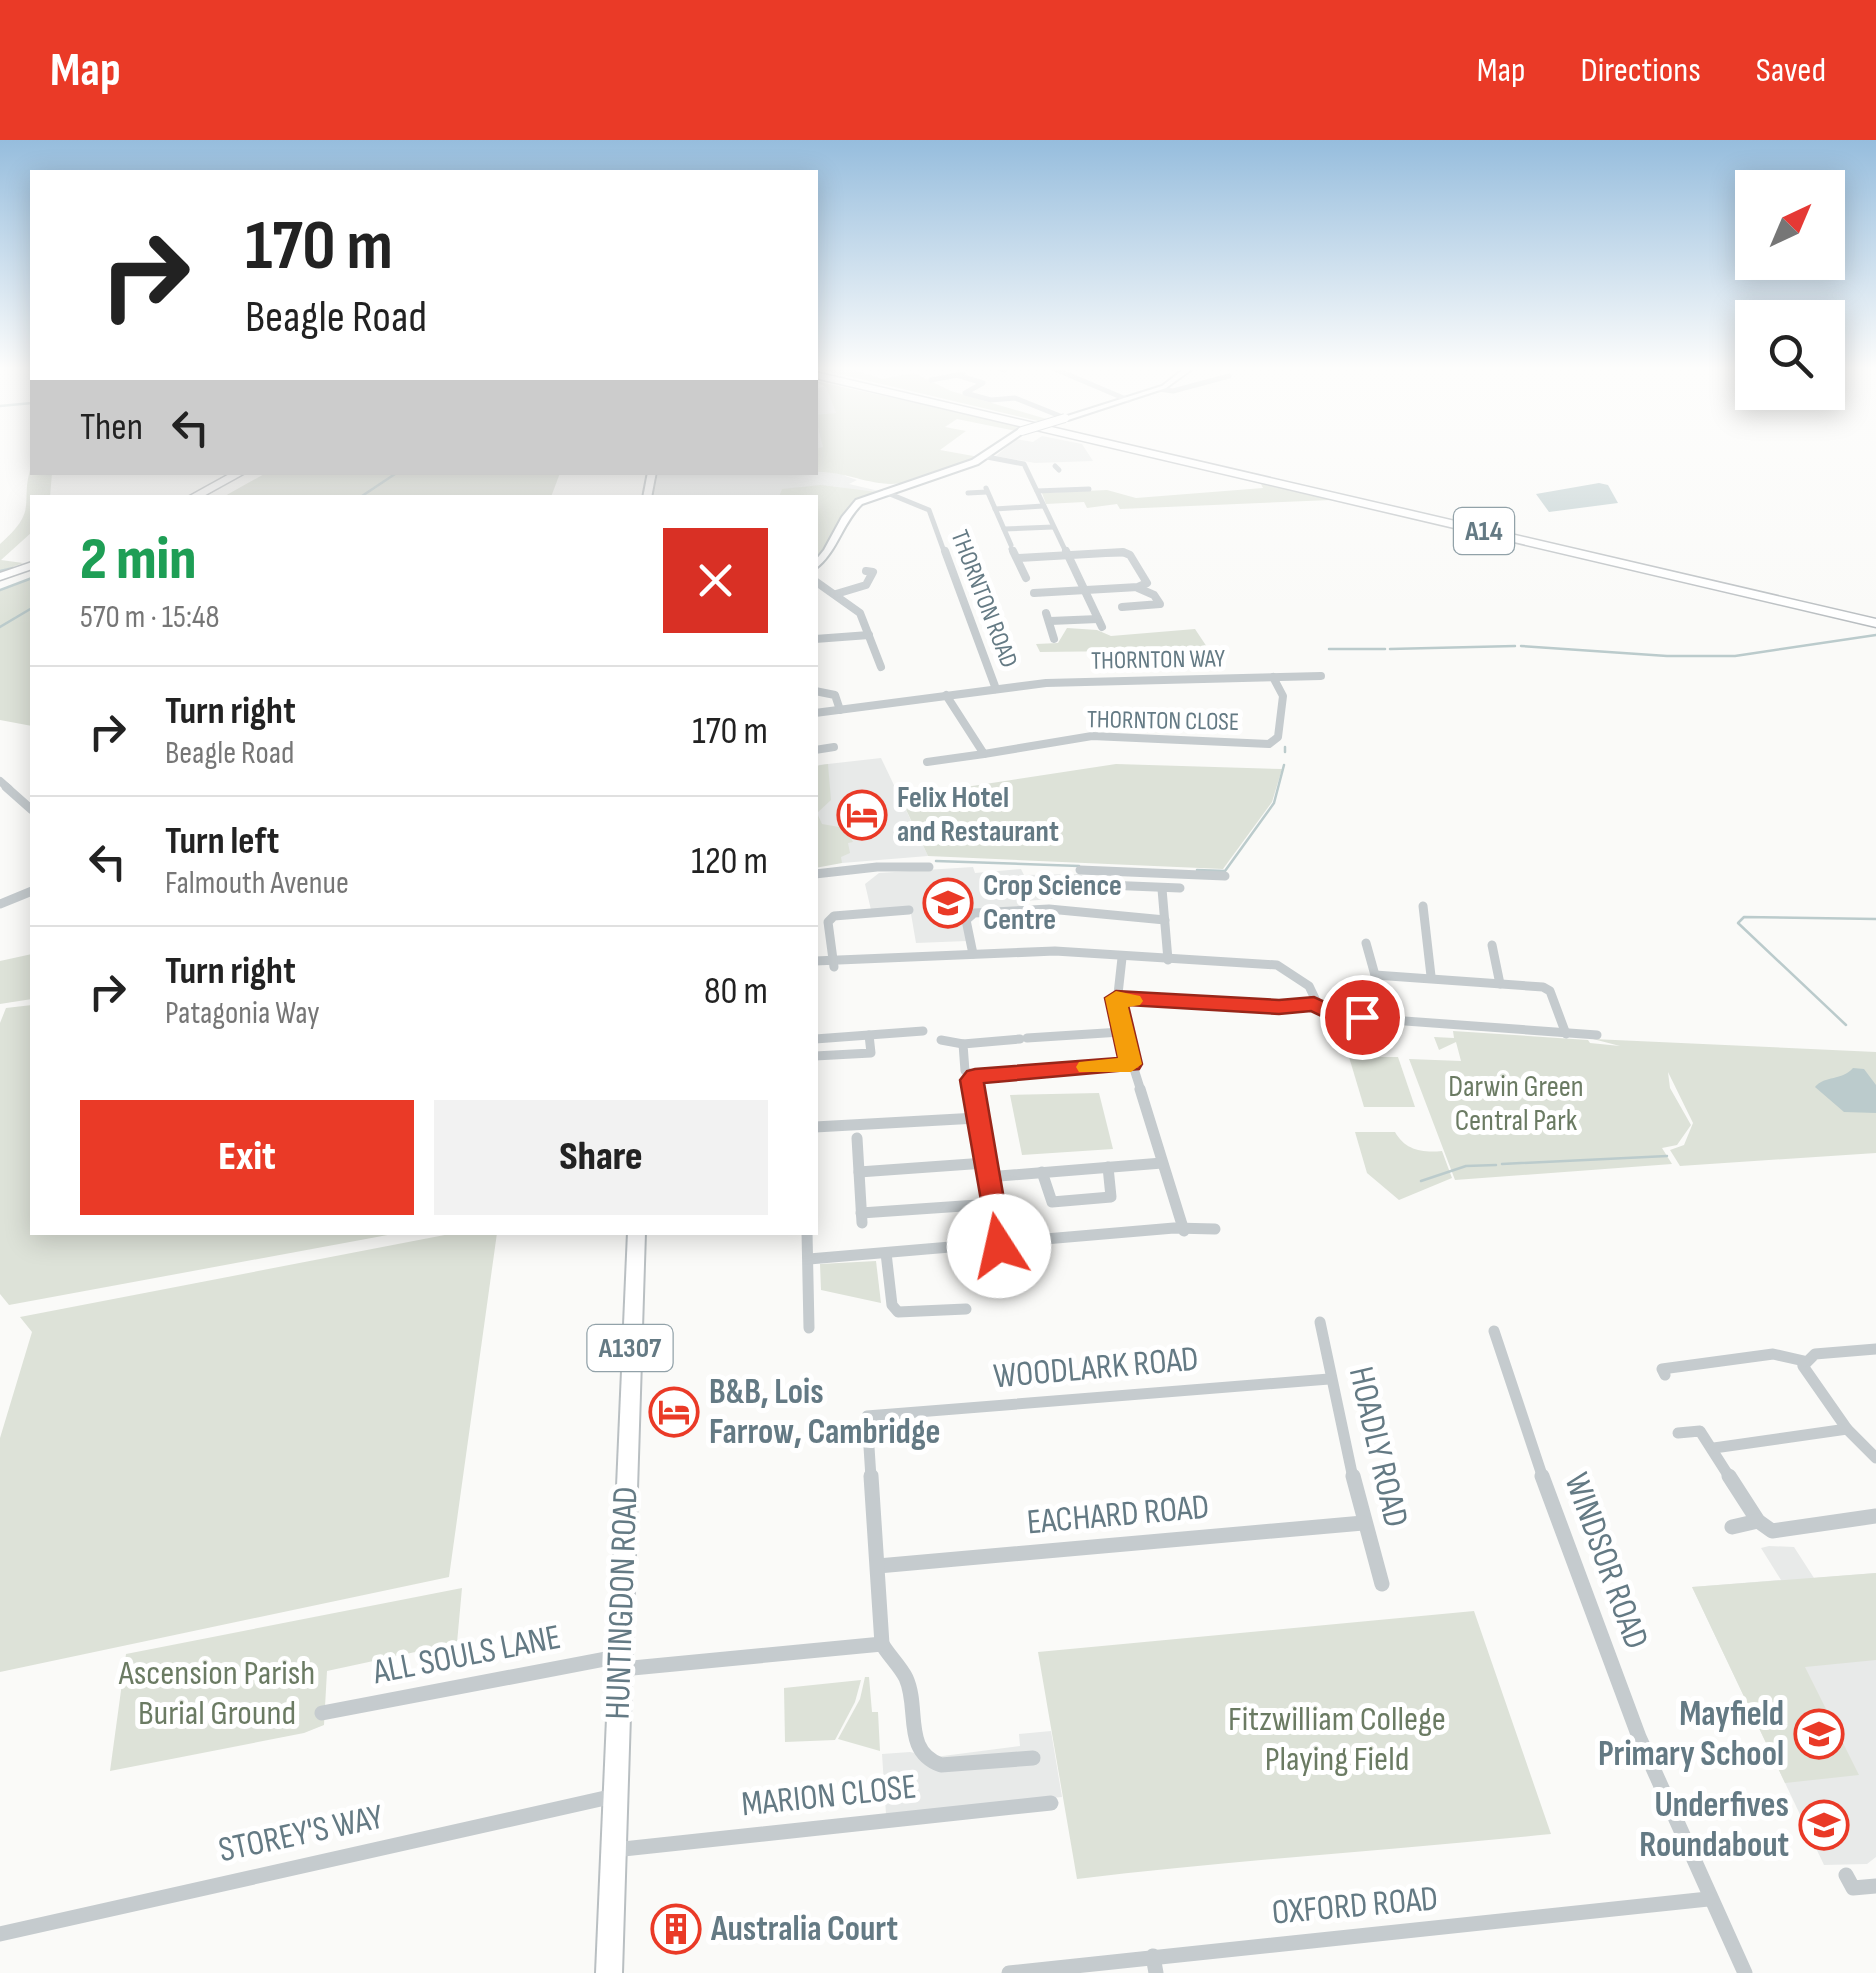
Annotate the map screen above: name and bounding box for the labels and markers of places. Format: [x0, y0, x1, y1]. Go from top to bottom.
place label: Felix Hotel and Restaurant [897, 780, 1059, 850]
hotel icon: Felix Hotel and Restaurant [836, 789, 888, 841]
place label: Crop Science Centre [983, 868, 1122, 938]
school or university icon: Crop Science Centre [922, 877, 974, 929]
pin [1320, 975, 1405, 1060]
place label: B&B, Lois Farrow, Cambridge [709, 1371, 940, 1454]
hotel icon: B&B, Lois Farrow, Cambridge [648, 1386, 700, 1438]
place label: Mayfield Primary School [1598, 1693, 1784, 1776]
school or university icon: Mayfield Primary School [1793, 1708, 1845, 1760]
place label: Underfives Roundabout [1639, 1784, 1789, 1867]
school or university icon: Underfives Roundabout [1798, 1799, 1850, 1851]
building icon: Australia Court [650, 1903, 702, 1955]
place label: Australia Court [710, 1908, 898, 1951]

